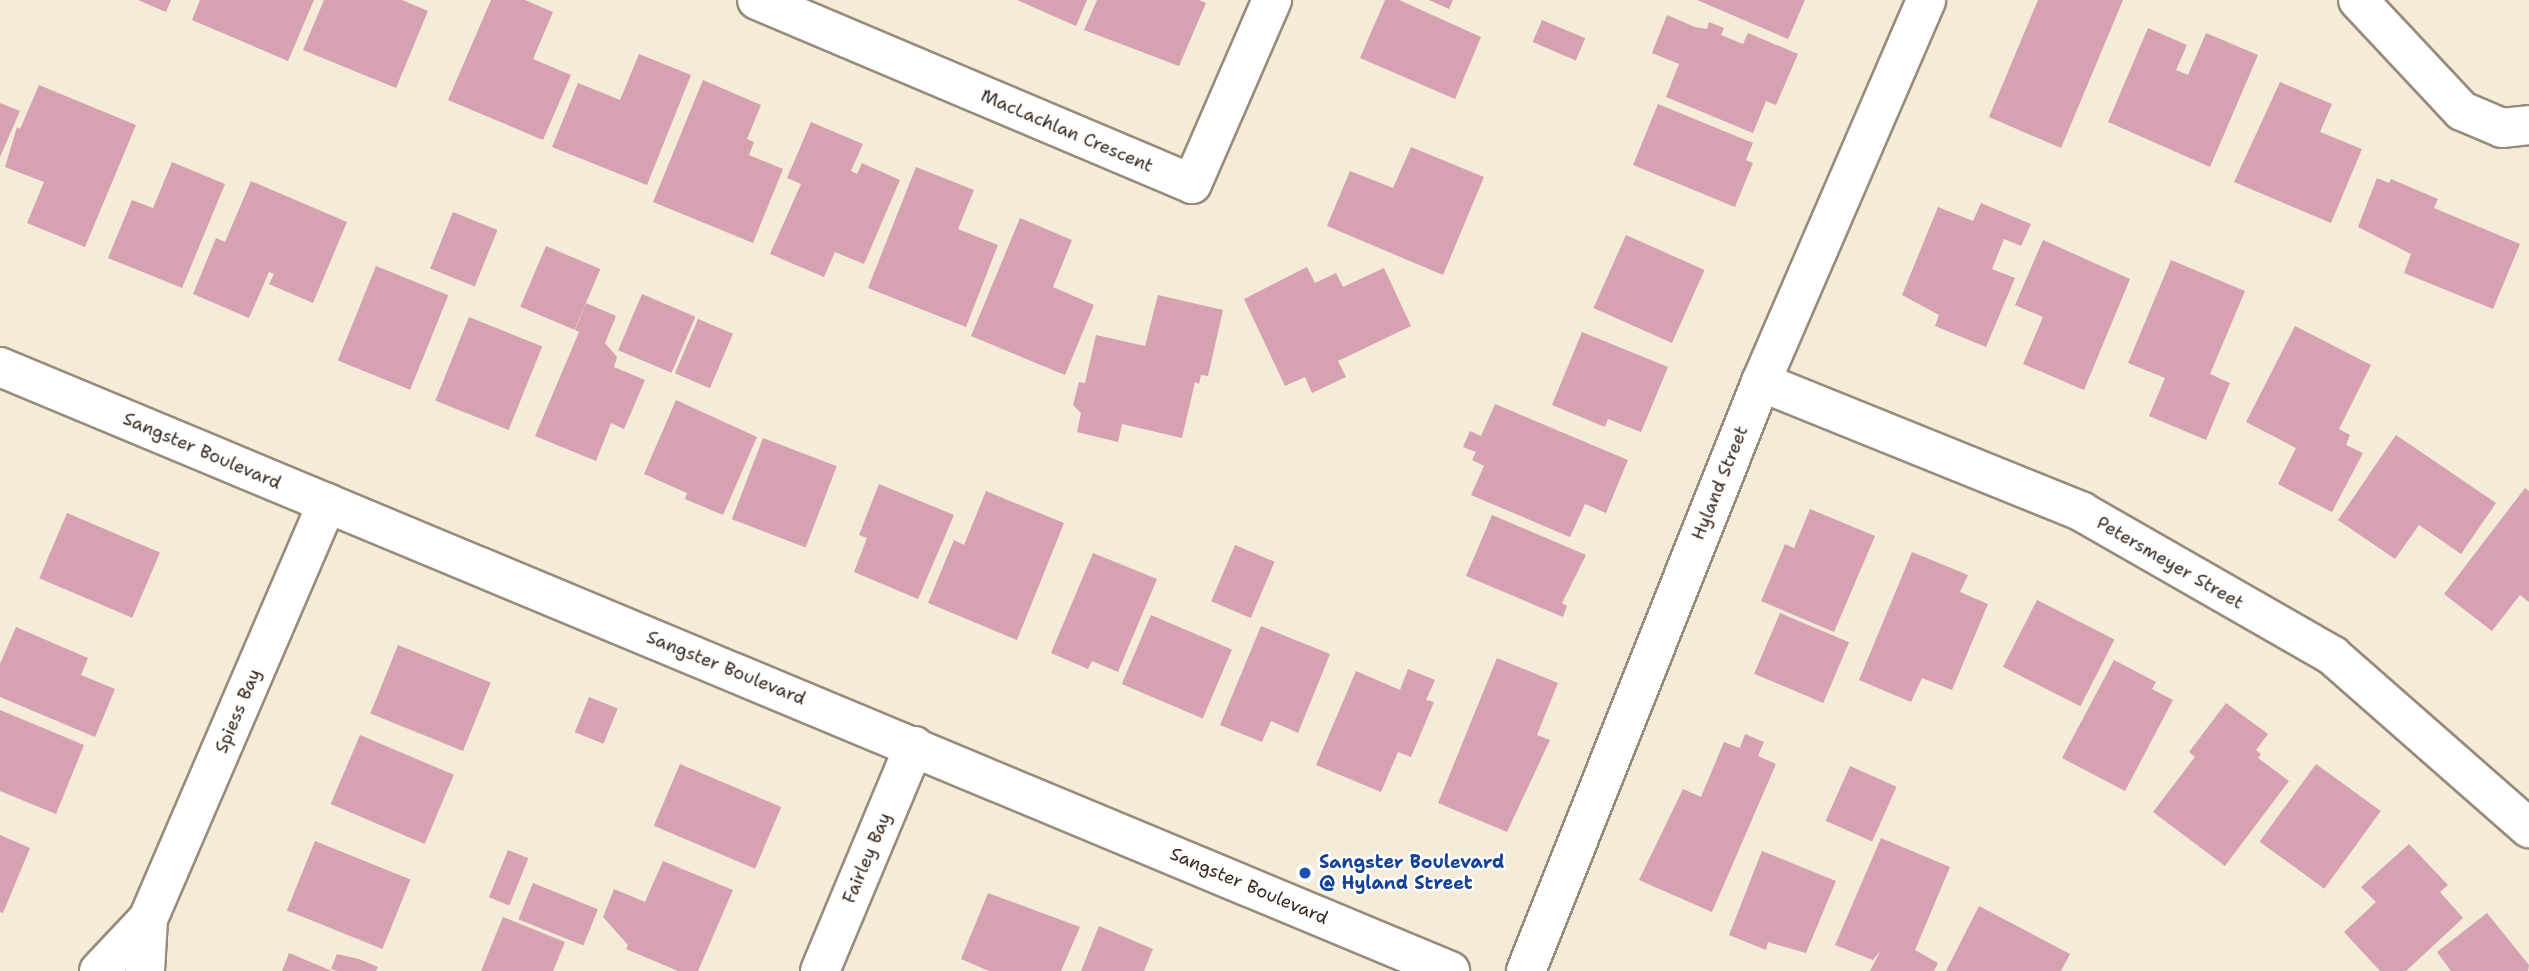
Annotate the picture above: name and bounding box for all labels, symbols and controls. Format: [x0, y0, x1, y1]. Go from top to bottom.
street label: MacLachlan Crescent [978, 85, 1156, 177]
street label: Sangster Boulevard [120, 408, 284, 494]
street label: Hyland Street [1687, 423, 1753, 543]
street label: Petersmeyer Street [2093, 512, 2247, 614]
street label: Sangster Boulevard [643, 626, 809, 710]
street label: Spiess Bay [211, 666, 265, 756]
street label: Fairley Bay [838, 809, 896, 907]
street label: Sangster Boulevard [1167, 843, 1331, 929]
place label: Sangster Boulevard @ Hyland Street [1319, 852, 1504, 894]
marker: Sangster Boulevard @ Hyland Street [1297, 865, 1313, 881]

